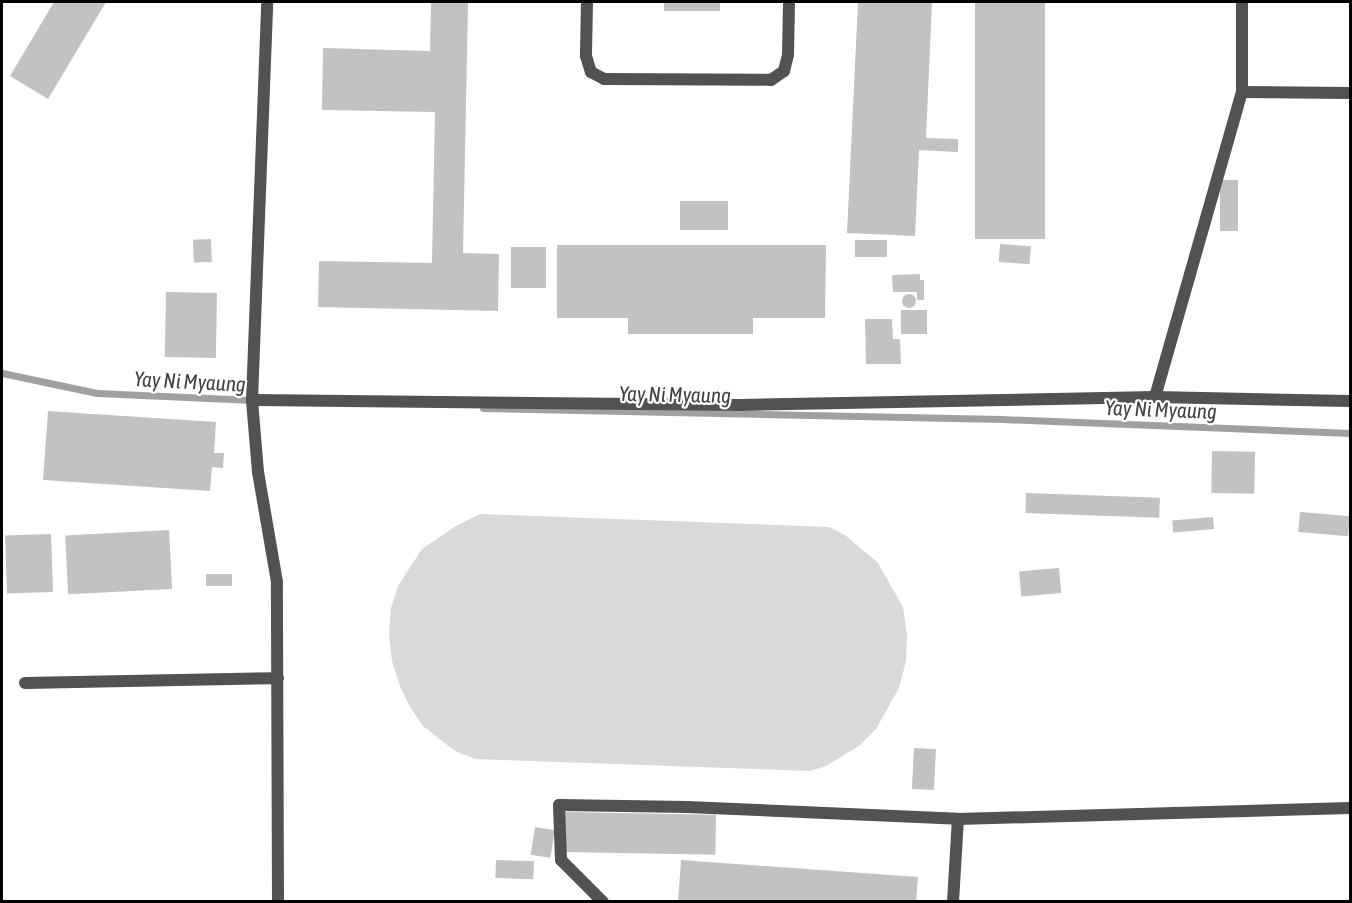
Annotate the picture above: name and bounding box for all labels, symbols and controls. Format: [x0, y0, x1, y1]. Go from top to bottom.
water label: Yay Ni Myaung [133, 365, 247, 397]
water label: Yay Ni Myaung [619, 380, 731, 408]
water label: Yay Ni Myaung [1105, 394, 1217, 424]

